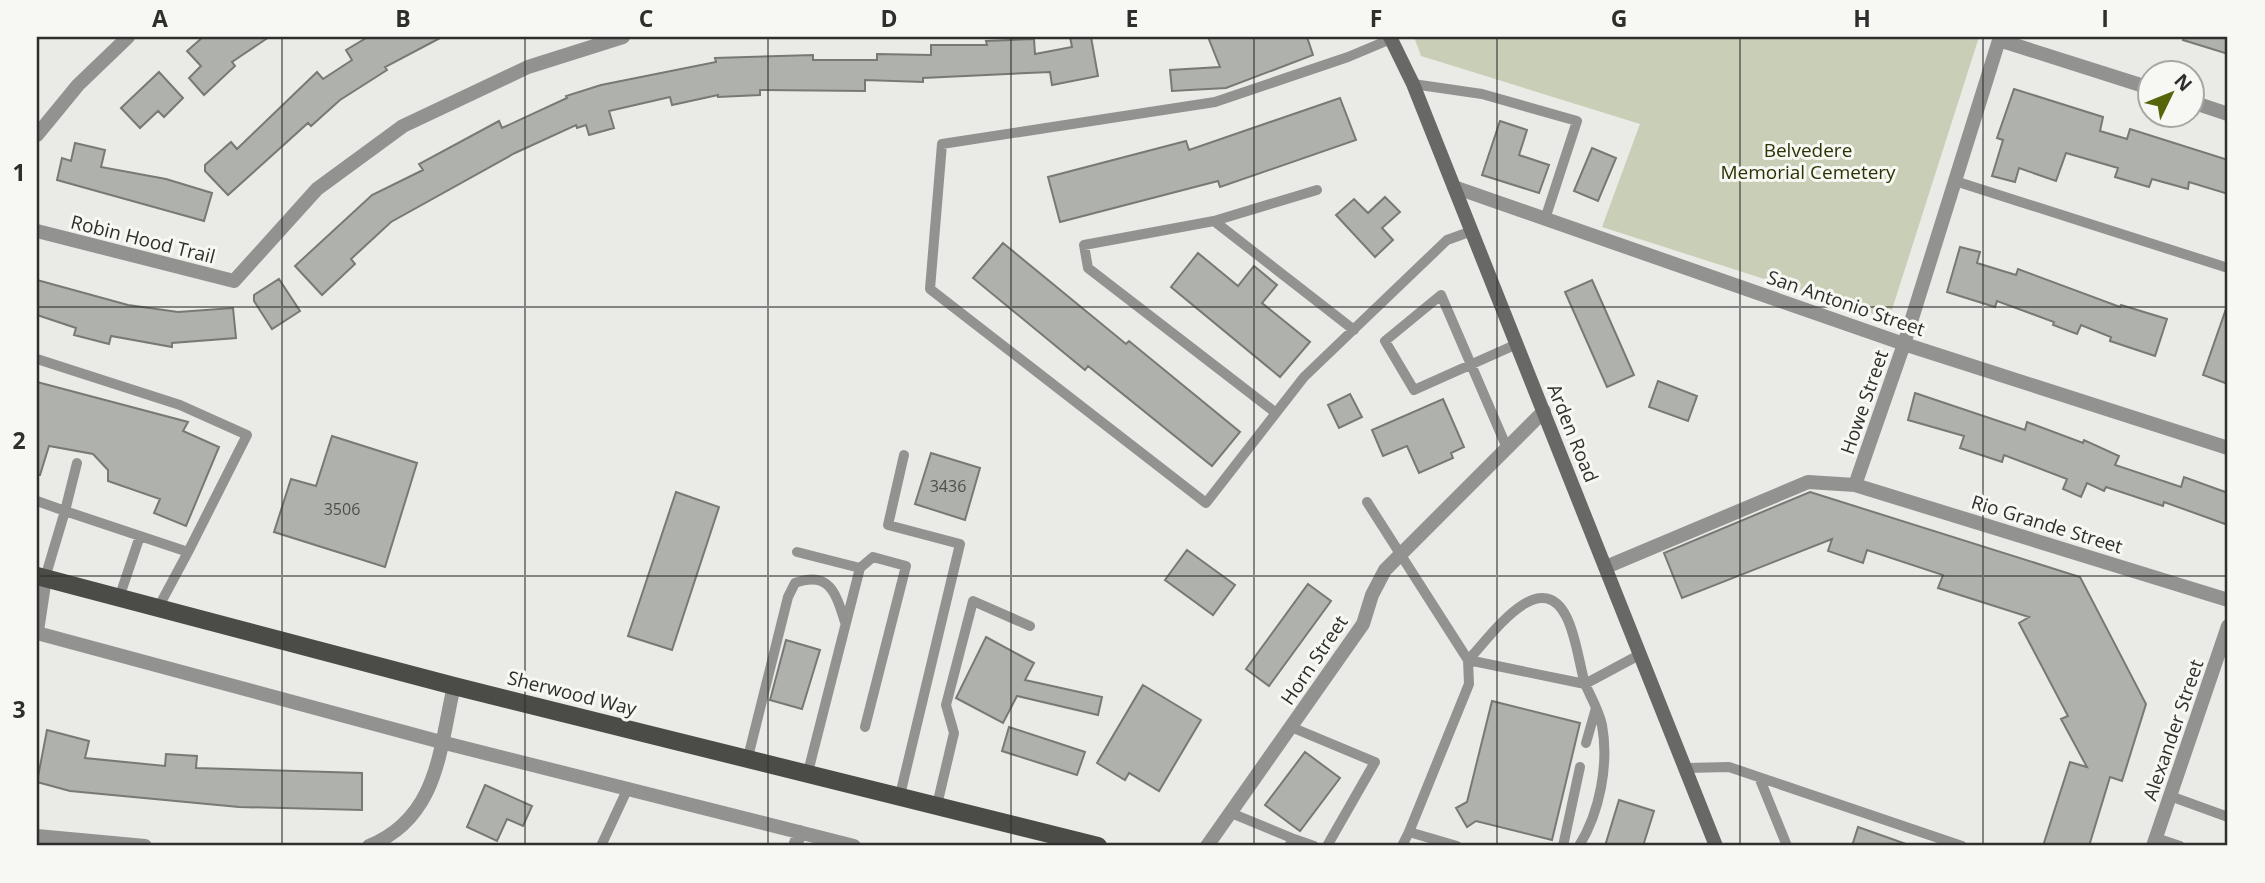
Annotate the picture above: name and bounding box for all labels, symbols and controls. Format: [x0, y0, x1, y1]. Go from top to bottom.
text: A [152, 2, 168, 34]
text: B [395, 2, 411, 34]
text: C [639, 2, 653, 34]
text: D [880, 2, 898, 34]
text: E [1126, 2, 1138, 34]
text: F [1370, 2, 1382, 34]
text: G [1611, 2, 1627, 34]
text: H [1853, 2, 1871, 34]
text: I [2101, 2, 2109, 34]
north arrow [2136, 60, 2206, 130]
text: N [2169, 68, 2198, 97]
park label: Belvedere Memorial Cemetery [1720, 137, 1896, 185]
text: 1 [12, 156, 26, 188]
street label: Robin Hood Trail [68, 208, 218, 270]
street label: San Antonio Street [1764, 264, 1929, 342]
street label: Howe Street [1834, 346, 1894, 458]
street label: Arden Road [1541, 380, 1605, 486]
text: 2 [12, 424, 26, 456]
house number: 3436 [930, 475, 966, 497]
street label: Rio Grande Street [1968, 489, 2126, 559]
house number: 3506 [324, 498, 360, 520]
street label: Horn Street [1274, 610, 1354, 710]
street label: Alexander Street [2137, 656, 2209, 804]
street label: Sherwood Way [505, 664, 640, 722]
text: 3 [12, 693, 26, 725]

